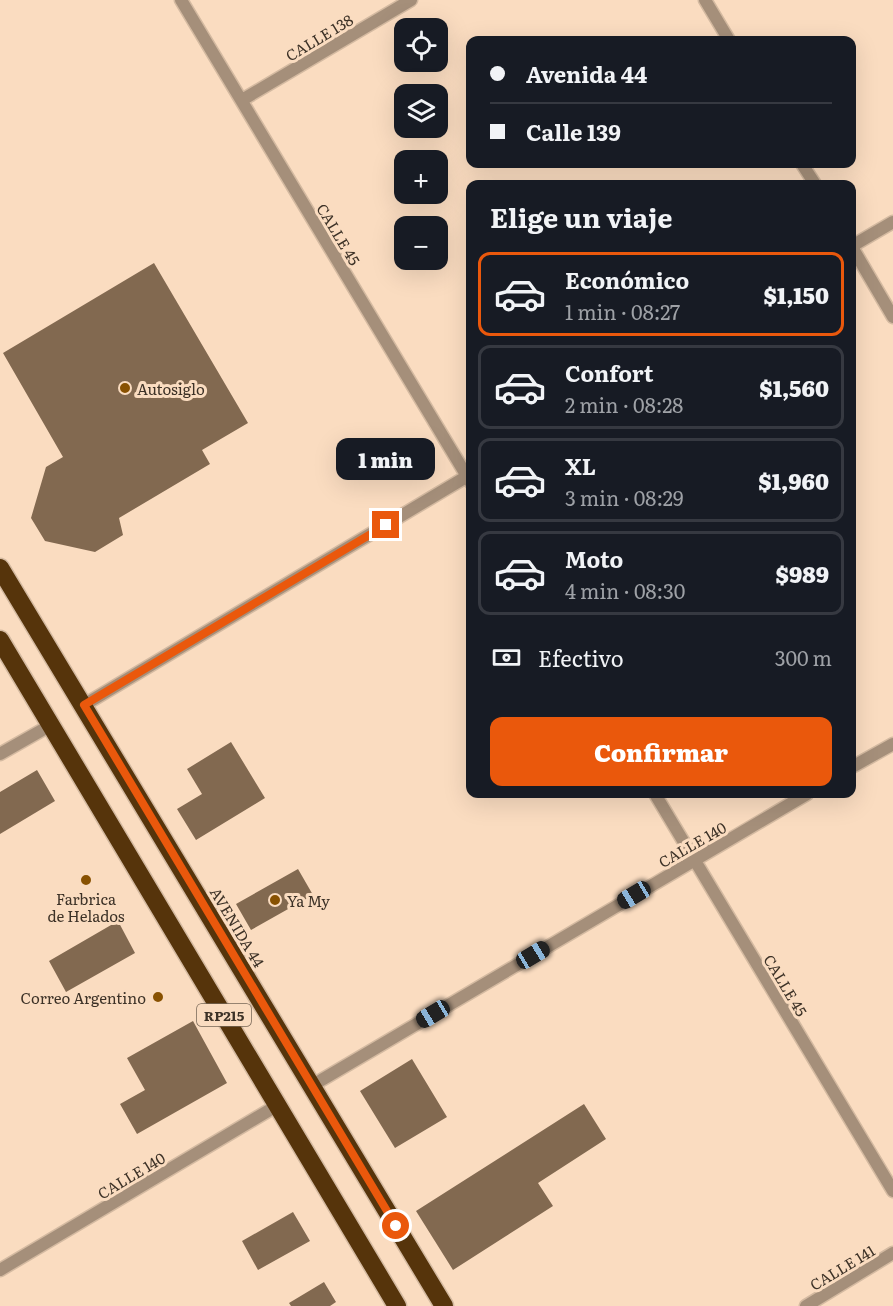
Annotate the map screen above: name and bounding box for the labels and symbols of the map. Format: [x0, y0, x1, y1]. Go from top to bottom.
street label: CALLE 138 [281, 8, 357, 66]
street label: CALLE 45 [311, 199, 367, 270]
place label: Autosiglo [137, 377, 205, 400]
marker: Autosiglo [118, 381, 132, 395]
callout: 1 min [336, 438, 436, 480]
route end [372, 511, 399, 538]
street label: CALLE 140 [654, 815, 731, 873]
marker: Farbrica de Helados [79, 873, 93, 887]
car [614, 878, 654, 912]
street label: AVENIDA 44 [205, 883, 271, 971]
place label: Farbrica de Helados [47, 887, 125, 927]
place label: Ya My [287, 889, 330, 912]
marker: Ya My [268, 893, 282, 907]
car [513, 938, 553, 972]
street label: CALLE 45 [758, 950, 814, 1021]
place label: Correo Argentino [21, 986, 146, 1009]
marker: Correo Argentino [151, 990, 165, 1004]
car [413, 997, 453, 1031]
road number: RP215 [197, 1004, 251, 1026]
street label: CALLE 140 [93, 1146, 169, 1204]
route start [382, 1212, 409, 1239]
street label: CALLE 141 [805, 1238, 879, 1296]

